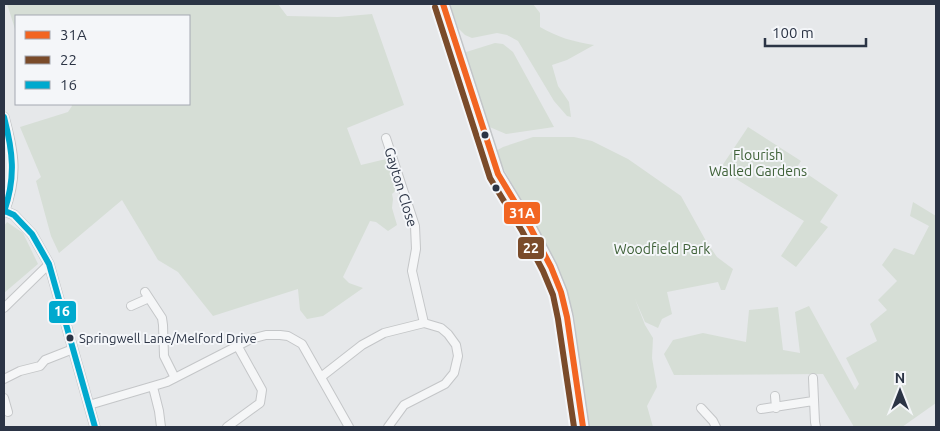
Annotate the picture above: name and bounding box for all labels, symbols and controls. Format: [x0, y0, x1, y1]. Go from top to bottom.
legend [15, 15, 190, 105]
scale bar [765, 15, 866, 47]
text: 100 m [772, 24, 814, 41]
text: 31A [60, 26, 87, 43]
text: 22 [60, 51, 77, 68]
text: 16 [60, 76, 77, 93]
unlabelled marker [480, 130, 490, 140]
street label: Gayton Close [381, 145, 421, 229]
park label: Flourish Walled Gardens [709, 147, 807, 179]
unlabelled marker [491, 183, 501, 193]
line badge: 31A [503, 201, 541, 225]
text: 31A [509, 205, 535, 221]
line badge: 22 [517, 236, 545, 260]
text: 22 [523, 240, 539, 256]
park label: Woodfield Park [614, 241, 710, 257]
line badge: 16 [48, 300, 77, 324]
text: 16 [54, 303, 70, 319]
place label: Springwell Lane/Melford Drive [79, 331, 257, 345]
marker: Springwell Lane/Melford Drive [65, 333, 75, 343]
north arrow [875, 366, 925, 416]
text: N [895, 370, 905, 386]

